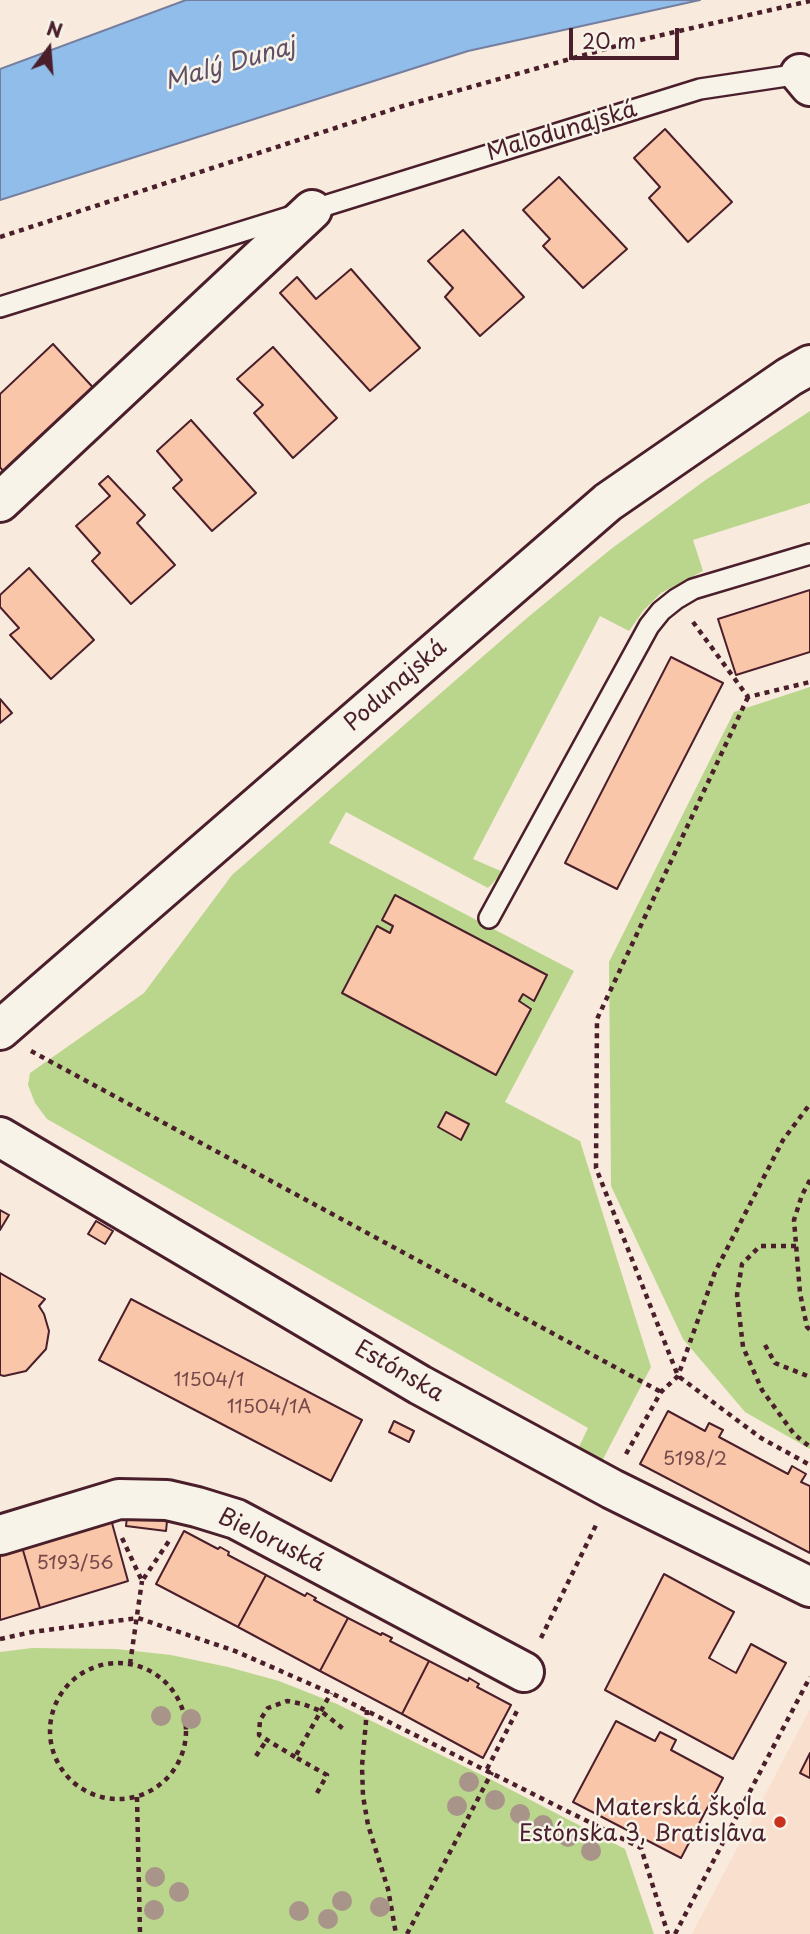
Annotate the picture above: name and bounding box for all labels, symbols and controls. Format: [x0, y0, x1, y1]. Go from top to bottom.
text: N [44, 13, 66, 44]
north arrow [14, 14, 84, 84]
scale bar [572, 14, 682, 58]
text: 20 m [582, 24, 636, 56]
water label: Malý Dunaj [161, 33, 299, 97]
street label: Malodunajská [484, 96, 640, 168]
street label: Podunajská [339, 634, 453, 738]
street label: Estónska [350, 1335, 448, 1409]
house number: 11504/1 [174, 1370, 244, 1392]
house number: 11504/1A [227, 1397, 311, 1419]
house number: 5198/2 [663, 1449, 727, 1471]
street label: Bieloruská [213, 1503, 329, 1579]
house number: 5193/56 [36, 1553, 114, 1575]
place label: Materská škola Estónska 3, Bratislava [519, 1795, 766, 1849]
marker: Materská škola Estónska 3, Bratislava [772, 1814, 788, 1830]

